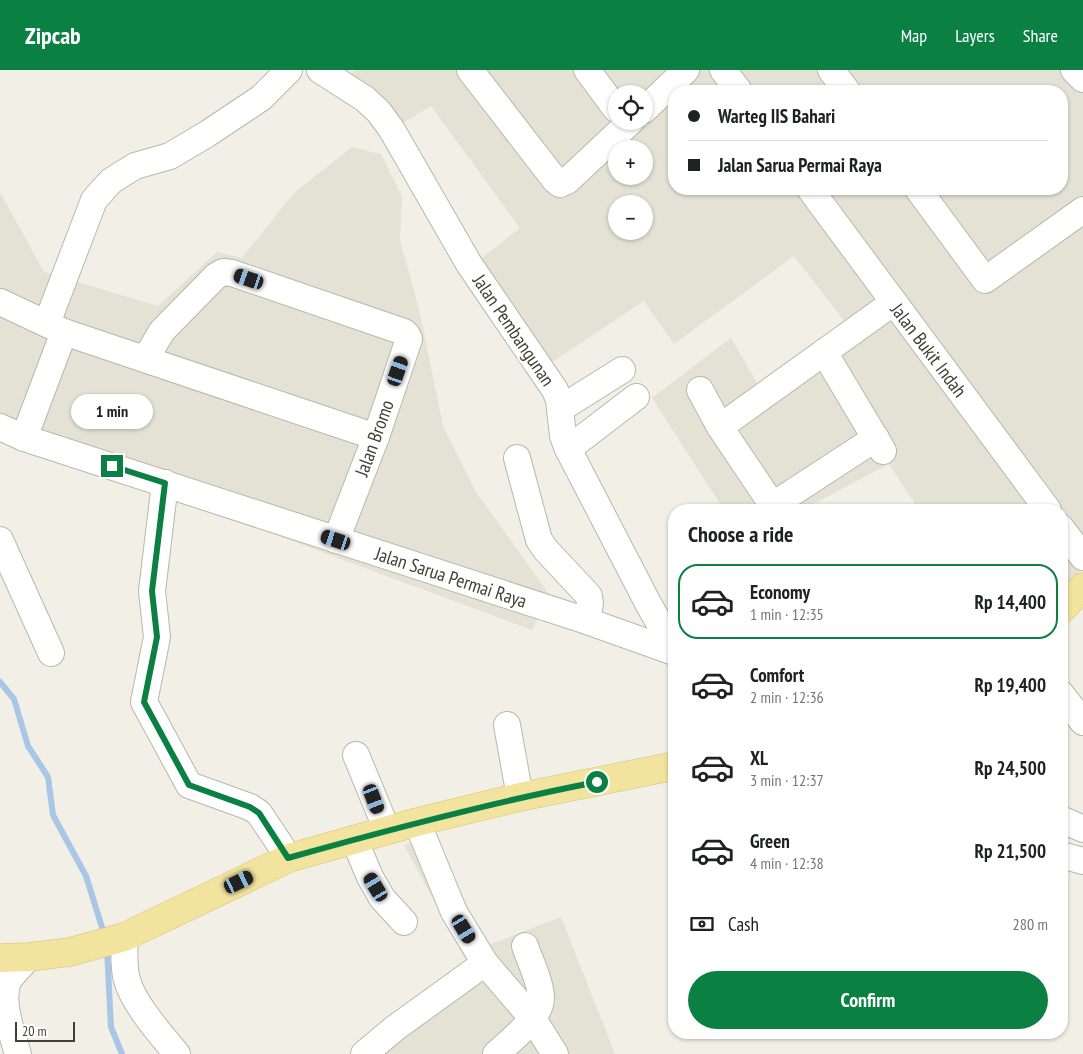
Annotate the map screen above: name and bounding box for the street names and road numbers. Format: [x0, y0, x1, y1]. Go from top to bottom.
street label: Jalan Pembangunan [467, 269, 560, 390]
street label: Jalan Bukit Indah [885, 297, 972, 402]
street label: Jalan Bromo [349, 397, 399, 480]
street label: Jalan Sarua Permai Raya [371, 541, 530, 613]

